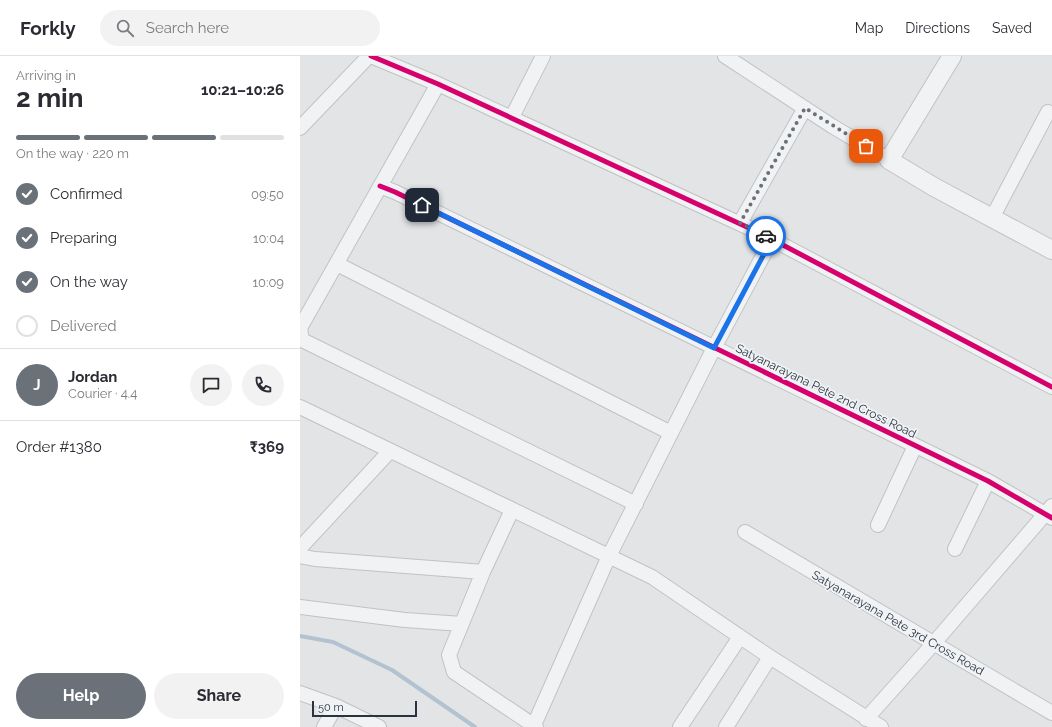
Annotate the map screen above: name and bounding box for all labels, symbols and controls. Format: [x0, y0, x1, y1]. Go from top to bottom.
search box [100, 10, 380, 46]
text: Forkly [20, 17, 76, 39]
icon: search [114, 17, 136, 39]
text: Search here [146, 19, 229, 37]
text: Map [855, 20, 883, 36]
text: Directions [905, 20, 970, 36]
text: Saved [992, 20, 1032, 36]
text: Arriving in [16, 68, 76, 83]
text: 10:21–10:26 [201, 81, 284, 99]
text: 2 min [16, 83, 83, 113]
pin [849, 129, 883, 163]
icon: bag [855, 135, 877, 157]
text: On the way · 220 m [16, 146, 129, 161]
icon: check [16, 183, 38, 205]
text: Confirmed [50, 185, 123, 203]
text: 09:50 [251, 187, 284, 202]
pin [405, 188, 439, 222]
icon: home [411, 194, 433, 216]
courier [746, 216, 786, 256]
icon: car [755, 225, 777, 247]
icon: check [16, 227, 38, 249]
text: Preparing [50, 229, 117, 247]
text: 10:04 [253, 231, 284, 246]
icon: check [16, 271, 38, 293]
text: On the way [50, 273, 128, 291]
text: 10:09 [252, 275, 284, 290]
text: Delivered [50, 317, 117, 335]
street label: Satyanarayana Pete 2nd Cross Road [733, 341, 919, 441]
button: chat [190, 364, 232, 406]
button: phone [242, 364, 284, 406]
text: Jordan [68, 368, 117, 386]
text: J [33, 376, 41, 394]
text: Courier · 4.4 [68, 386, 137, 401]
text: Order #1380 [16, 438, 102, 456]
text: ₹369 [250, 438, 284, 456]
street label: Satyanarayana Pete 3rd Cross Road [809, 568, 987, 678]
button: Help [16, 673, 146, 719]
button: Share [154, 673, 284, 719]
scale bar [312, 699, 417, 718]
text: 50 m [318, 701, 344, 714]

